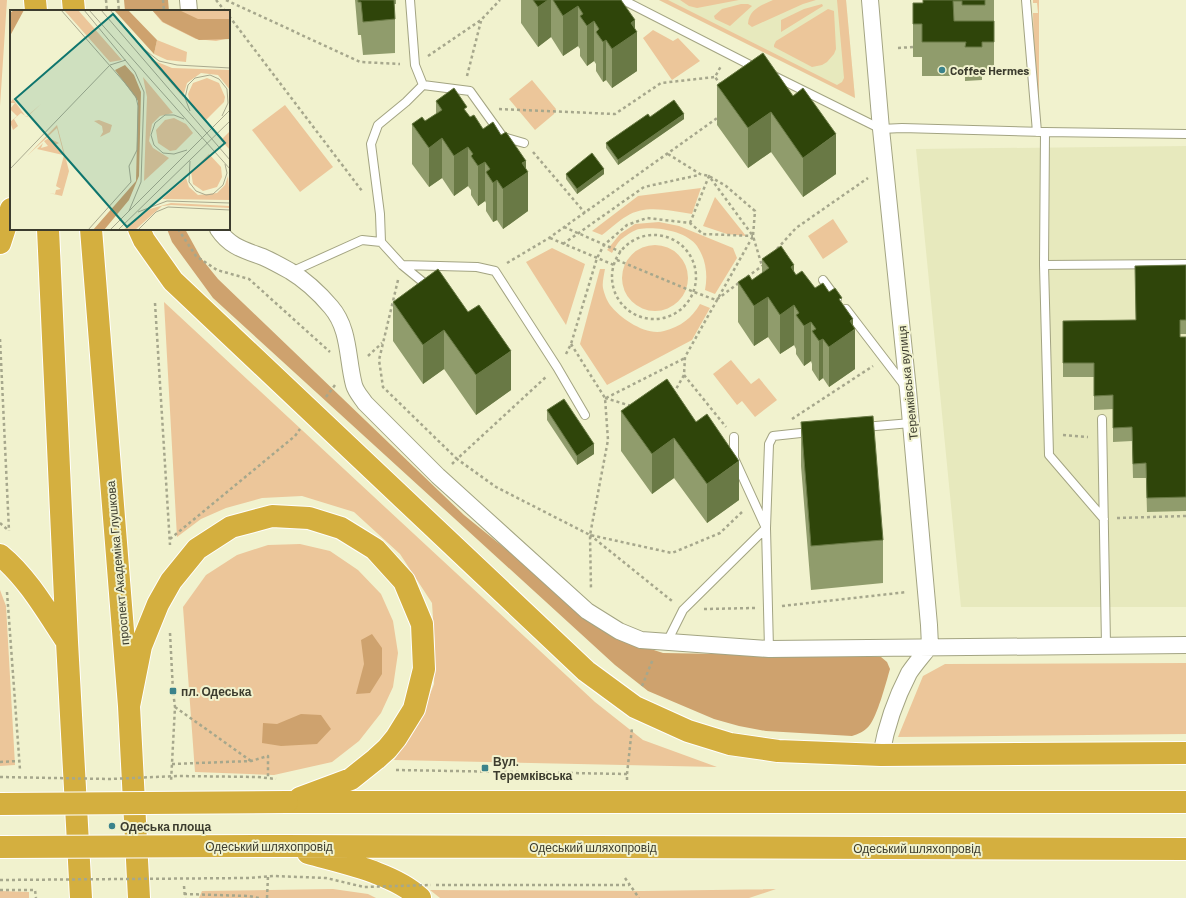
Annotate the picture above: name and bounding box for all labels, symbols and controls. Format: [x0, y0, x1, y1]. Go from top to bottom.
inset map [10, 10, 230, 230]
place label: Coffee Hermes [950, 63, 1029, 77]
marker: Coffee Hermes [937, 65, 947, 75]
street label: Теремківська вулиця [894, 325, 921, 441]
street label: проспект Академіка Глушкова [103, 480, 132, 646]
place label: пл. Одеська [181, 684, 252, 699]
marker: пл. Одеська [168, 686, 178, 696]
place label: Вул. Теремківська [493, 754, 573, 783]
marker: Вул. Теремківська [480, 763, 490, 773]
place label: Одеська площа [120, 819, 212, 834]
marker: Одеська площа [107, 821, 117, 831]
street label: Одеський шляхопровід [205, 839, 333, 854]
street label: Одеський шляхопровід [529, 840, 657, 855]
street label: Одеський шляхопровід [853, 841, 981, 856]

